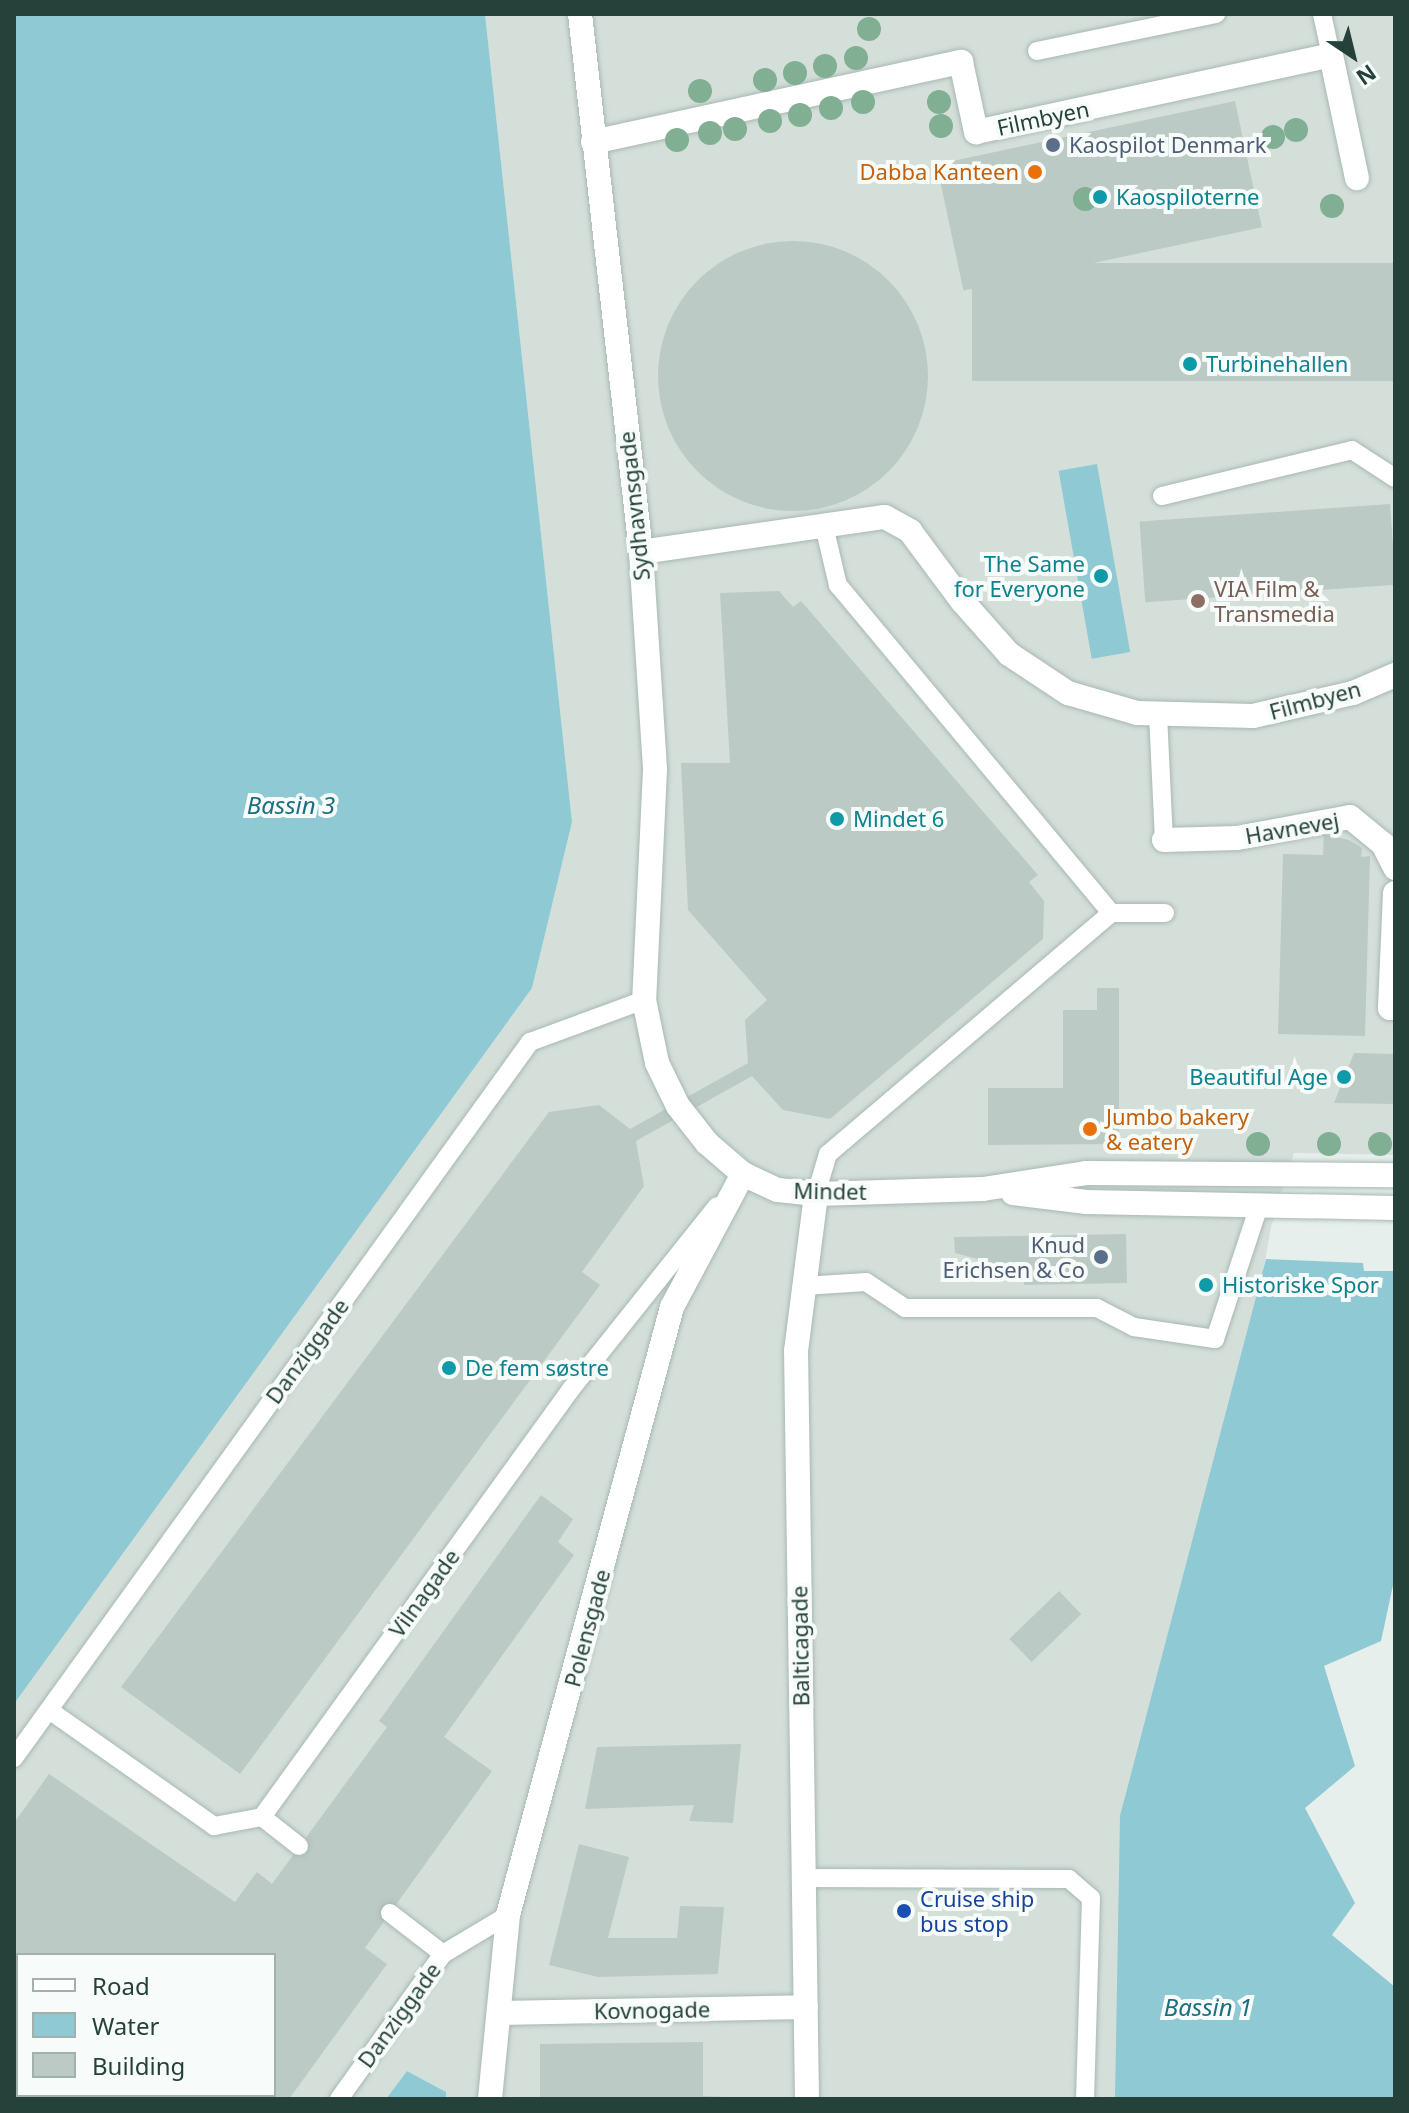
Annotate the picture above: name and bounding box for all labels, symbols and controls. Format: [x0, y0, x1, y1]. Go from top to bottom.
north arrow [1313, 16, 1393, 96]
text: N [1351, 58, 1383, 93]
street label: Filmbyen [994, 95, 1092, 141]
place label: Kaospilot Denmark [1069, 132, 1266, 158]
marker: Kaospilot Denmark [1044, 136, 1062, 154]
place label: Dabba Kanteen [860, 159, 1019, 185]
marker: Dabba Kanteen [1026, 163, 1044, 181]
place label: Kaospiloterne [1116, 184, 1259, 210]
marker: Kaospiloterne [1091, 188, 1109, 206]
place label: Turbinehallen [1206, 351, 1348, 377]
marker: Turbinehallen [1181, 355, 1199, 373]
street label: Sydhavnsgade [613, 430, 655, 582]
place label: The Same for Everyone [954, 550, 1085, 602]
marker: The Same for Everyone [1092, 567, 1110, 585]
place label: VIA Film & Transmedia [1214, 575, 1335, 626]
marker: VIA Film & Transmedia [1189, 592, 1207, 610]
street label: Filmbyen [1266, 675, 1364, 725]
water label: Bassin 3 [247, 791, 335, 819]
place label: Mindet 6 [853, 806, 944, 832]
street label: Havnevej [1243, 807, 1341, 849]
marker: Mindet 6 [828, 810, 846, 828]
place label: Beautiful Age [1189, 1064, 1328, 1090]
marker: Beautiful Age [1335, 1068, 1353, 1086]
place label: Jumbo bakery & eatery [1106, 1103, 1249, 1154]
marker: Jumbo bakery & eatery [1081, 1120, 1099, 1138]
street label: Mindet [793, 1177, 867, 1205]
place label: Knud Erichsen & Co [943, 1231, 1085, 1282]
marker: Knud Erichsen & Co [1092, 1248, 1110, 1266]
place label: Historiske Spor [1222, 1272, 1379, 1298]
marker: Historiske Spor [1197, 1276, 1215, 1294]
street label: Danziggade [260, 1293, 354, 1409]
place label: De fem søstre [465, 1355, 609, 1381]
marker: De fem søstre [440, 1359, 458, 1377]
street label: Vilnagade [383, 1544, 465, 1642]
street label: Polensgade [559, 1566, 615, 1690]
street label: Balticagade [786, 1585, 814, 1707]
place label: Cruise ship bus stop [920, 1885, 1034, 1936]
marker: Cruise ship bus stop [895, 1902, 913, 1920]
legend [16, 1953, 276, 2097]
street label: Danziggade [352, 1957, 446, 2073]
text: Road [92, 1969, 150, 2002]
water label: Bassin 1 [1164, 1993, 1252, 2021]
street label: Kovnogade [594, 1996, 710, 2024]
text: Water [92, 2009, 159, 2042]
text: Building [92, 2049, 185, 2082]

